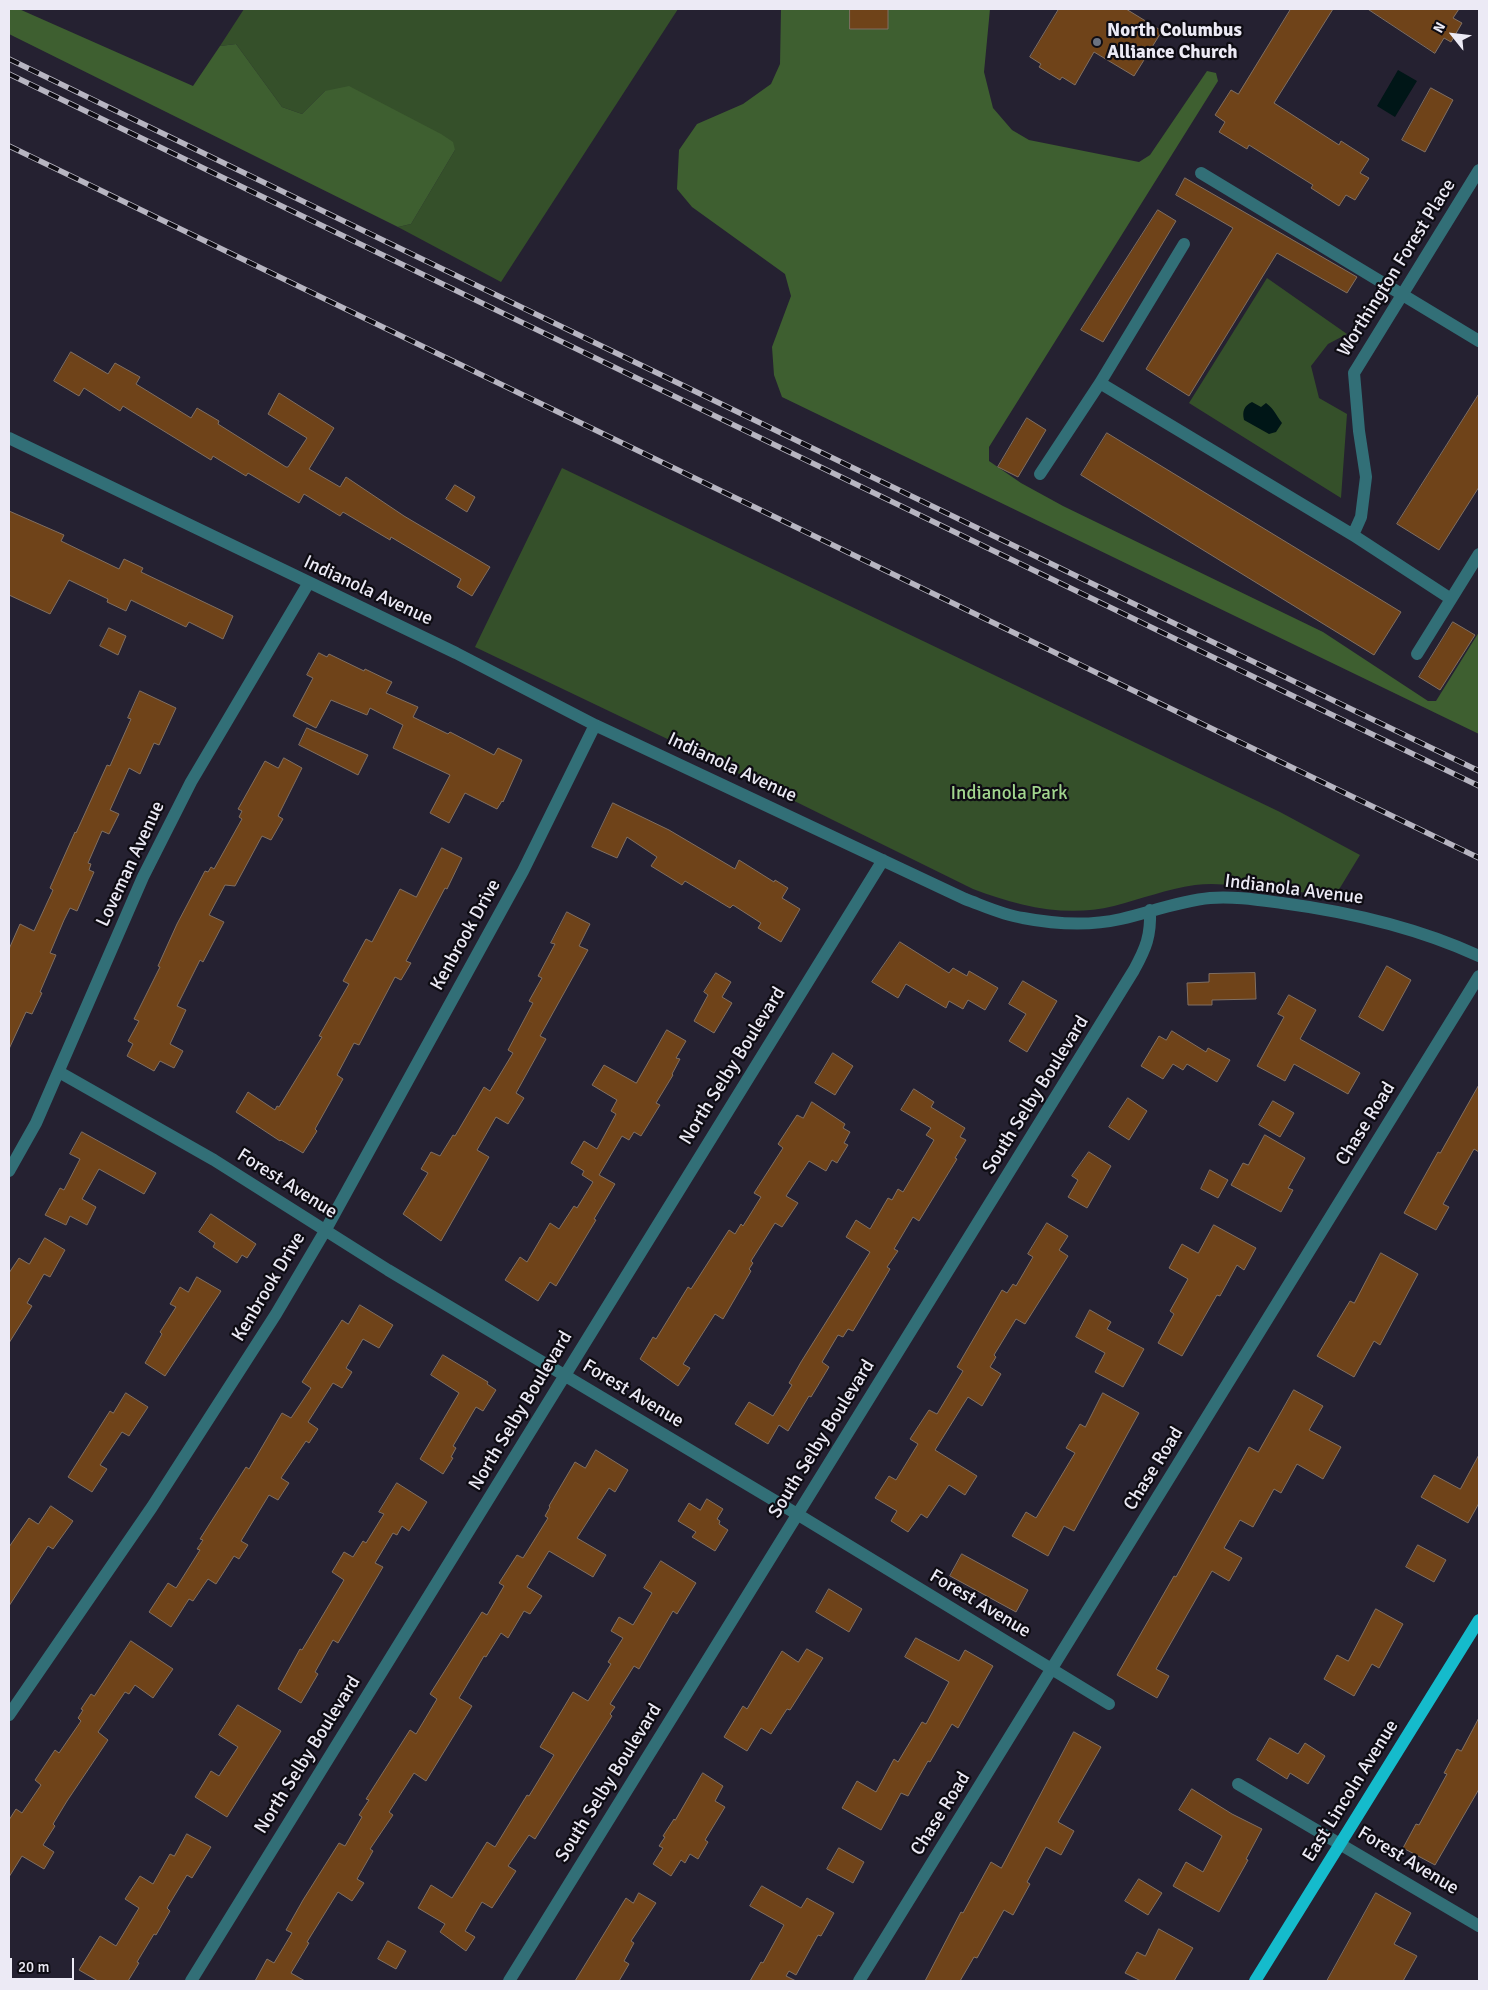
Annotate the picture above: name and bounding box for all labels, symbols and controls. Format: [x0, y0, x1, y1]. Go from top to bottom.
north arrow [1428, 10, 1478, 60]
text: N [1430, 19, 1449, 36]
place label: North Columbus Alliance Church [1107, 20, 1242, 64]
marker: North Columbus Alliance Church [1091, 36, 1103, 48]
street label: Worthington Forest Place [1333, 175, 1461, 361]
street label: Indianola Avenue [300, 551, 436, 631]
street label: Indianola Avenue [664, 728, 800, 808]
park label: Indianola Park [951, 783, 1067, 805]
street label: Loveman Avenue [92, 798, 170, 930]
street label: Indianola Avenue [1223, 870, 1365, 910]
street label: Kenbrook Drive [426, 875, 506, 995]
street label: North Selby Boulevard [675, 983, 791, 1149]
street label: South Selby Boulevard [978, 1012, 1094, 1178]
street label: Chase Road [1331, 1078, 1401, 1170]
street label: Forest Avenue [233, 1144, 341, 1224]
street label: Kenbrook Drive [227, 1228, 311, 1346]
street label: North Selby Boulevard [464, 1327, 578, 1495]
street label: Forest Avenue [578, 1355, 688, 1433]
street label: South Selby Boulevard [764, 1356, 880, 1522]
street label: Chase Road [1119, 1423, 1189, 1515]
street label: Forest Avenue [925, 1565, 1035, 1643]
street label: North Selby Boulevard [250, 1672, 366, 1838]
street label: South Selby Boulevard [551, 1700, 667, 1866]
street label: East Lincoln Avenue [1298, 1716, 1404, 1866]
street label: Chase Road [906, 1768, 976, 1860]
street label: Forest Avenue [1353, 1822, 1463, 1900]
scale bar [12, 1948, 76, 1980]
text: 20 m [18, 1958, 49, 1976]

